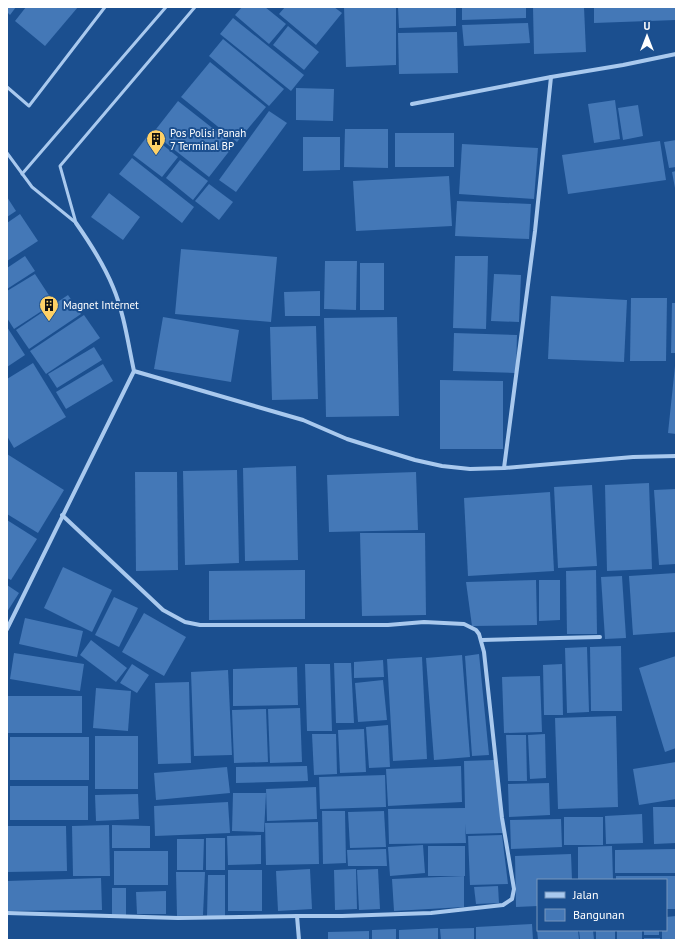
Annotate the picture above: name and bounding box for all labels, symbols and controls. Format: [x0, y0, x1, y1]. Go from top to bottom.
north arrow [627, 16, 667, 56]
text: U [644, 19, 651, 33]
place label: Pos Polisi Panah 7 Terminal BP [170, 126, 246, 153]
building icon: Pos Polisi Panah 7 Terminal BP [145, 128, 167, 156]
building icon: Magnet Internet [38, 294, 60, 322]
place label: Magnet Internet [63, 298, 139, 312]
legend [537, 879, 667, 931]
text: Jalan [572, 887, 598, 902]
text: Bangunan [573, 907, 625, 922]

